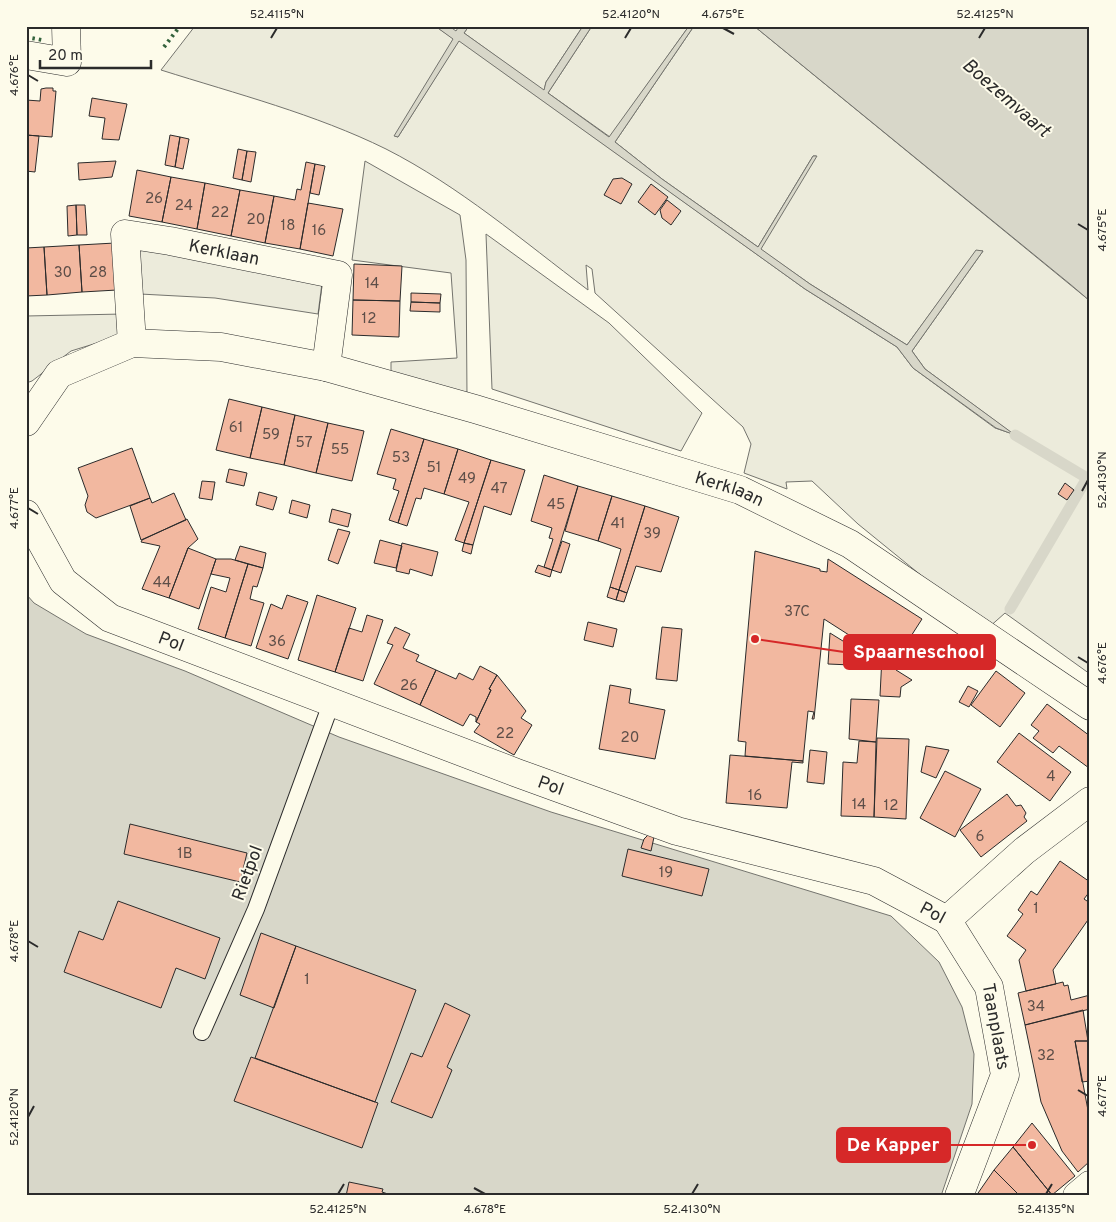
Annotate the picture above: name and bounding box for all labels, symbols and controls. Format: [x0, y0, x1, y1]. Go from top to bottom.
text: 52.4115°N [250, 7, 304, 23]
text: 52.4120°N [602, 7, 660, 23]
text: 4.675°E [702, 7, 744, 23]
text: 52.4125°N [956, 7, 1014, 23]
scale bar [40, 38, 151, 70]
text: 20 m [48, 47, 83, 66]
text: 4.676°E [7, 54, 23, 96]
water label: Boezemvaart [957, 54, 1056, 144]
house number: 26 [145, 190, 163, 209]
house number: 24 [175, 197, 193, 216]
house number: 22 [211, 204, 229, 223]
text: 4.675°E [1095, 209, 1111, 251]
house number: 20 [247, 211, 265, 230]
house number: 18 [281, 217, 295, 236]
house number: 16 [312, 222, 326, 241]
street label: Kerklaan [186, 235, 261, 272]
house number: 30 [54, 264, 72, 283]
house number: 28 [89, 264, 107, 283]
house number: 14 [365, 275, 379, 294]
house number: 12 [362, 310, 376, 329]
house number: 61 [229, 419, 243, 438]
house number: 59 [262, 426, 280, 445]
house number: 57 [296, 434, 313, 453]
house number: 55 [331, 441, 349, 460]
house number: 53 [392, 449, 410, 468]
text: 52.4130°N [1095, 451, 1111, 509]
house number: 51 [427, 459, 441, 478]
street label: Kerklaan [692, 467, 767, 513]
house number: 49 [458, 470, 476, 489]
house number: 47 [491, 480, 508, 499]
text: 4.677°E [7, 487, 23, 529]
house number: 45 [547, 496, 565, 515]
house number: 41 [611, 515, 625, 534]
house number: 39 [643, 525, 661, 544]
house number: 44 [153, 574, 171, 593]
house number: 37C [784, 603, 810, 622]
street label: Pol [154, 627, 187, 658]
house number: 36 [268, 633, 286, 652]
callout: Spaarneschool [844, 635, 995, 669]
text: Spaarneschool [853, 641, 985, 665]
text: 4.676°E [1095, 642, 1111, 684]
house number: 26 [400, 677, 418, 696]
house number: 22 [496, 725, 514, 744]
house number: 20 [621, 729, 639, 748]
house number: 4 [1046, 768, 1056, 787]
street label: Pol [534, 771, 567, 802]
house number: 16 [748, 787, 762, 806]
house number: 14 [852, 796, 866, 815]
house number: 12 [884, 797, 898, 816]
house number: 6 [976, 828, 985, 847]
street label: Rietpol [228, 843, 269, 904]
house number: 1B [177, 845, 193, 864]
house number: 19 [659, 864, 673, 883]
street label: Pol [915, 897, 949, 930]
house number: 1 [1033, 900, 1039, 919]
text: 4.678°E [7, 920, 23, 962]
house number: 1 [304, 971, 310, 990]
street label: Taanplaats [976, 981, 1014, 1072]
house number: 34 [1027, 998, 1045, 1017]
house number: 32 [1037, 1047, 1055, 1066]
text: 4.677°E [1095, 1075, 1111, 1117]
text: 52.4120°N [7, 1088, 23, 1146]
callout: De Kapper [837, 1128, 950, 1162]
text: De Kapper [847, 1134, 939, 1158]
text: 52.4125°N [309, 1202, 367, 1218]
text: 4.678°E [464, 1202, 506, 1218]
text: 52.4130°N [663, 1202, 721, 1218]
text: 52.4135°N [1017, 1202, 1075, 1218]

